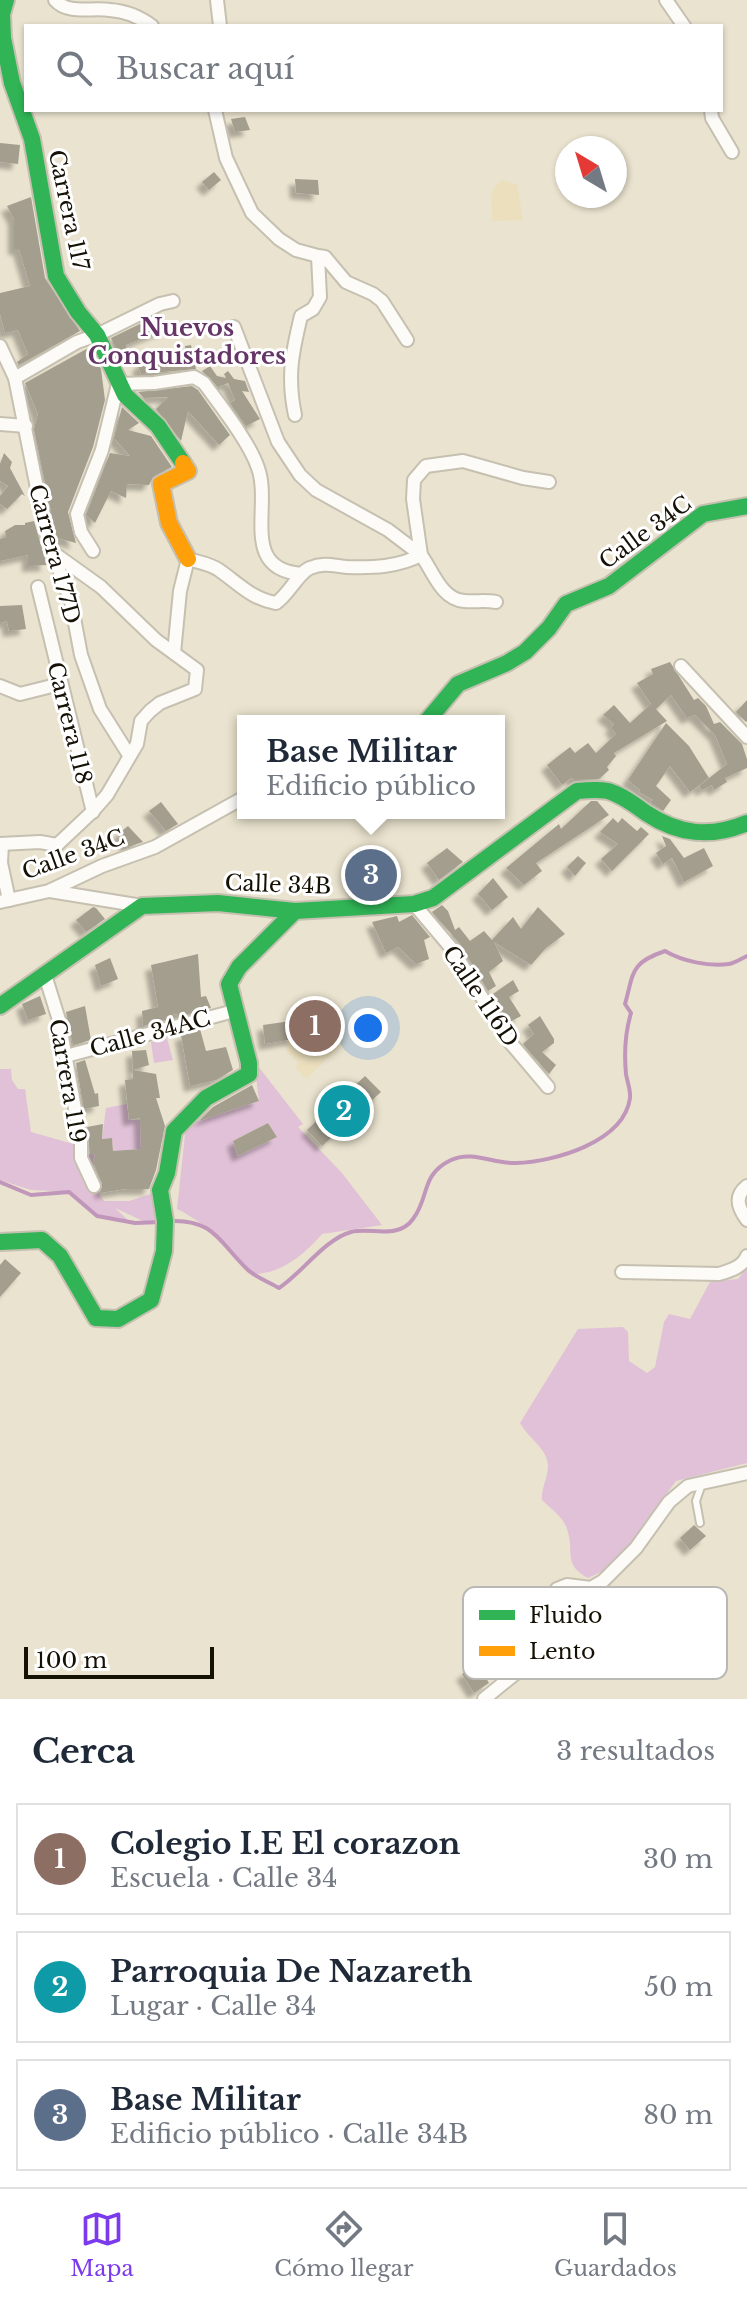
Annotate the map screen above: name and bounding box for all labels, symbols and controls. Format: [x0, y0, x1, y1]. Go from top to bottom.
search box [24, 24, 723, 112]
icon: search [52, 46, 96, 90]
text: Buscar aquí [116, 50, 294, 87]
north arrow [555, 136, 627, 208]
street label: Carrera 117 [43, 147, 95, 274]
district label: Nuevos Conquistadores [88, 313, 286, 370]
street label: Carrera 177D [23, 481, 86, 627]
street label: Calle 34C [594, 490, 697, 575]
street label: Carrera 118 [41, 659, 98, 787]
popup [237, 715, 505, 819]
text: Base Militar [266, 733, 457, 770]
text: Edificio público [266, 770, 476, 802]
street label: Calle 34C [18, 823, 128, 885]
pin: 3 [345, 845, 397, 905]
street label: Calle 34B [224, 869, 332, 900]
street label: Calle 116D [437, 941, 524, 1052]
pin: 1 [289, 996, 341, 1056]
street label: Calle 34AC [87, 1004, 213, 1063]
your location [348, 1008, 388, 1048]
street label: Carrera 119 [43, 1017, 92, 1145]
pin: 2 [318, 1081, 370, 1141]
legend [463, 1587, 727, 1679]
text: Fluido [529, 1602, 602, 1629]
text: Lento [529, 1638, 595, 1665]
scale bar [24, 1643, 214, 1679]
text: 100 m [36, 1647, 107, 1674]
text: Cerca [32, 1730, 135, 1772]
text: 3 resultados [556, 1735, 715, 1767]
text: Colegio I.E El corazon [110, 1825, 460, 1862]
text: 1 [54, 1843, 66, 1875]
text: 30 m [643, 1843, 713, 1875]
text: Escuela · Calle 34 [110, 1862, 338, 1894]
text: Parroquia De Nazareth [110, 1953, 472, 1990]
text: 2 [52, 1971, 68, 2003]
text: 50 m [644, 1971, 713, 2003]
text: Lugar · Calle 34 [110, 1990, 316, 2022]
text: Base Militar [110, 2081, 301, 2118]
text: 3 [52, 2099, 68, 2131]
text: 80 m [643, 2099, 713, 2131]
text: Edificio público · Calle 34B [110, 2118, 468, 2150]
tab: Mapa [70, 2207, 134, 2282]
tab: Cómo llegar [274, 2207, 413, 2282]
tab: Guardados [554, 2207, 677, 2282]

